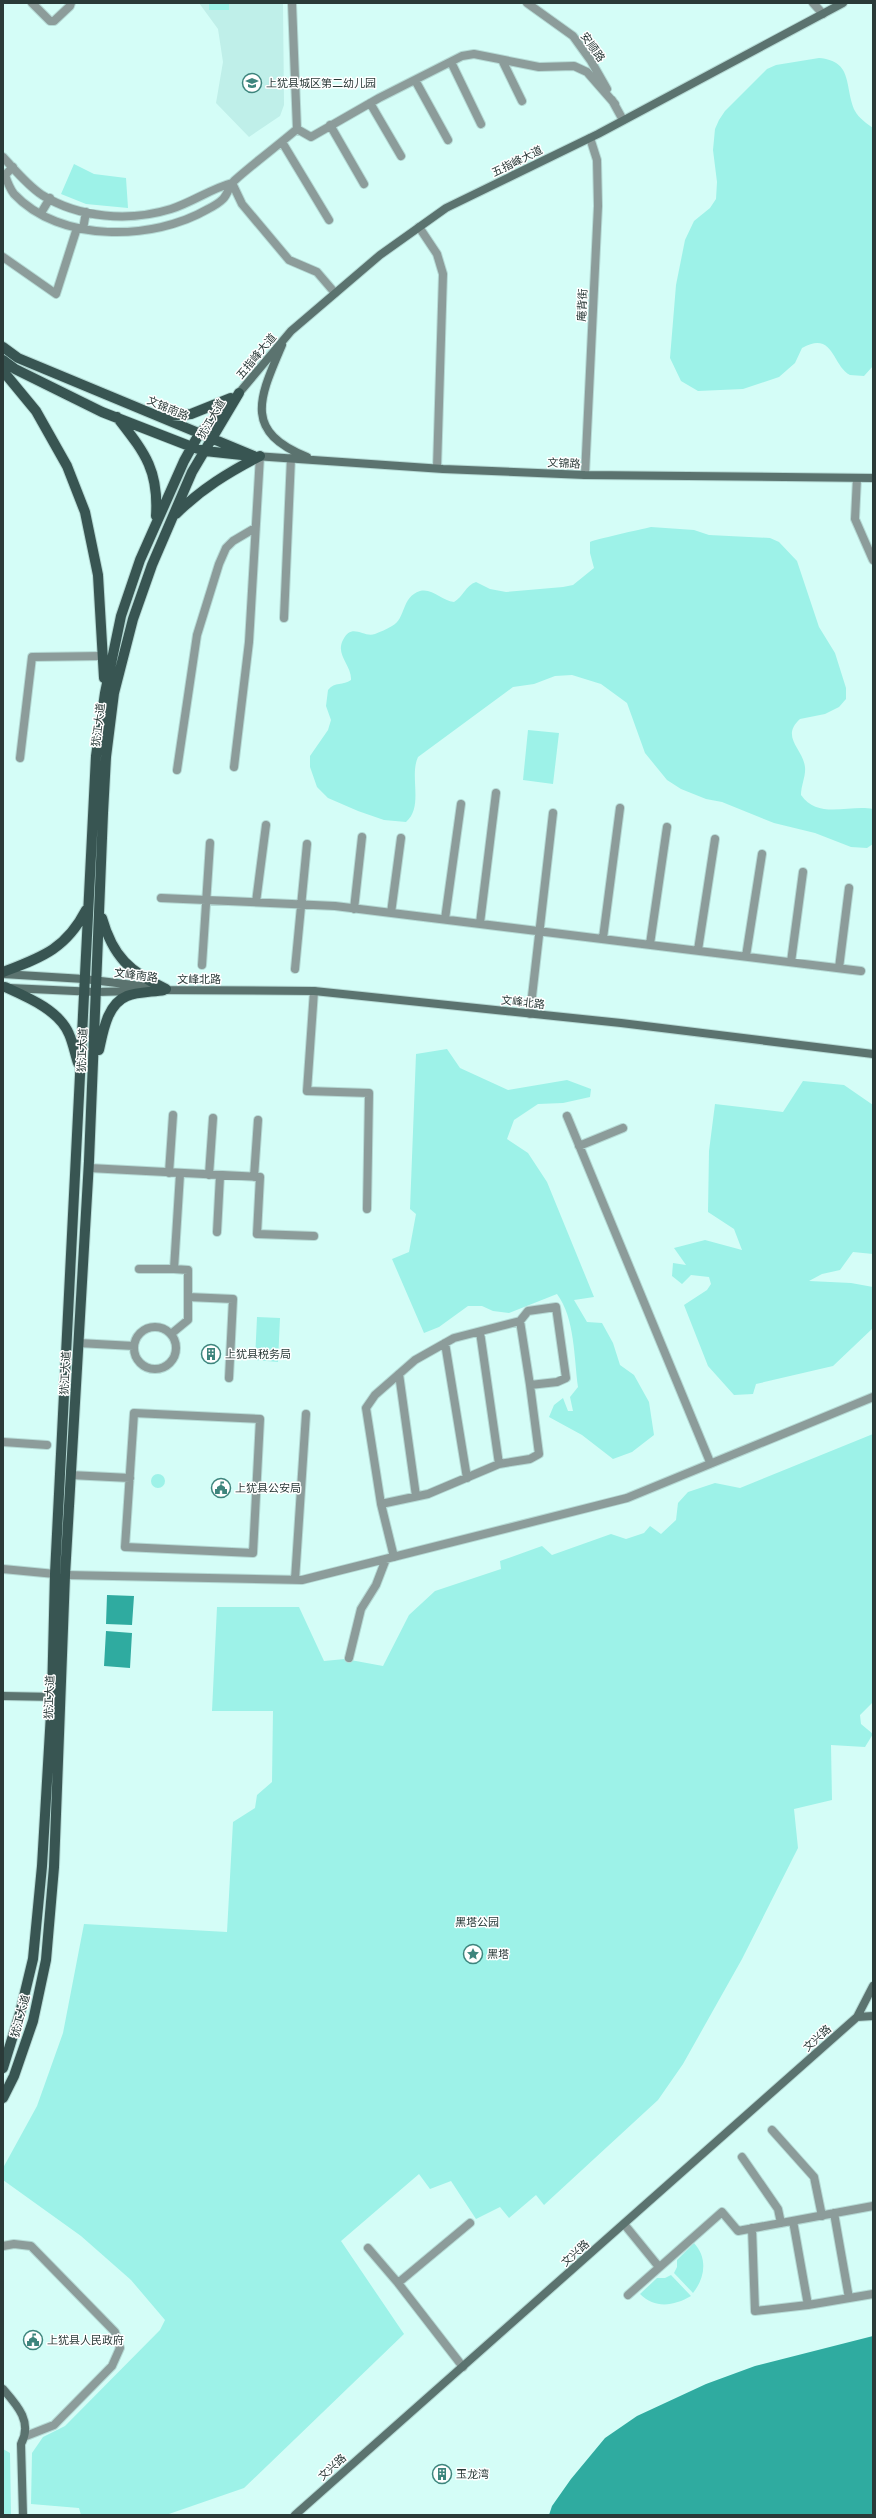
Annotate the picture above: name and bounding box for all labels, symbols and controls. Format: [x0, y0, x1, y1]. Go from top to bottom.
street label: 安顺路 [578, 29, 608, 65]
school or university icon: 上犹县城区第二幼儿园 [241, 72, 263, 94]
place label: 上犹县城区第二幼儿园 [266, 76, 376, 90]
street label: 五指峰大道 [489, 143, 545, 179]
street label: 庵背街 [574, 288, 590, 322]
street label: 五指峰大道 [233, 330, 279, 382]
street label: 文锦南路 [145, 393, 191, 423]
street label: 犹江大道 [194, 396, 228, 442]
street label: 文锦路 [547, 455, 581, 471]
street label: 犹江大道 [88, 702, 108, 748]
street label: 文峰南路 [113, 965, 159, 985]
street label: 文峰北路 [177, 972, 221, 986]
street label: 文峰北路 [500, 993, 546, 1011]
street label: 犹江大道 [74, 1028, 90, 1072]
building icon: 上犹县税务局 [200, 1343, 222, 1365]
place label: 上犹县税务局 [225, 1347, 291, 1361]
street label: 犹江大道 [57, 1351, 73, 1395]
public building icon: 上犹县公安局 [210, 1477, 232, 1499]
place label: 上犹县公安局 [235, 1481, 301, 1495]
street label: 犹江大道 [41, 1675, 57, 1719]
park label: 黑塔公园 [455, 1915, 499, 1929]
place icon: 黑塔 [462, 1943, 484, 1965]
place label: 黑塔 [487, 1947, 509, 1961]
street label: 犹江大道 [8, 1993, 32, 2039]
street label: 文兴路 [800, 2022, 834, 2054]
street label: 文兴路 [558, 2237, 592, 2269]
public building icon: 上犹县人民政府 [22, 2329, 44, 2351]
place label: 上犹县人民政府 [47, 2333, 124, 2347]
street label: 文兴路 [315, 2451, 349, 2483]
building icon: 玉龙湾 [431, 2463, 453, 2485]
place label: 玉龙湾 [456, 2467, 489, 2481]

